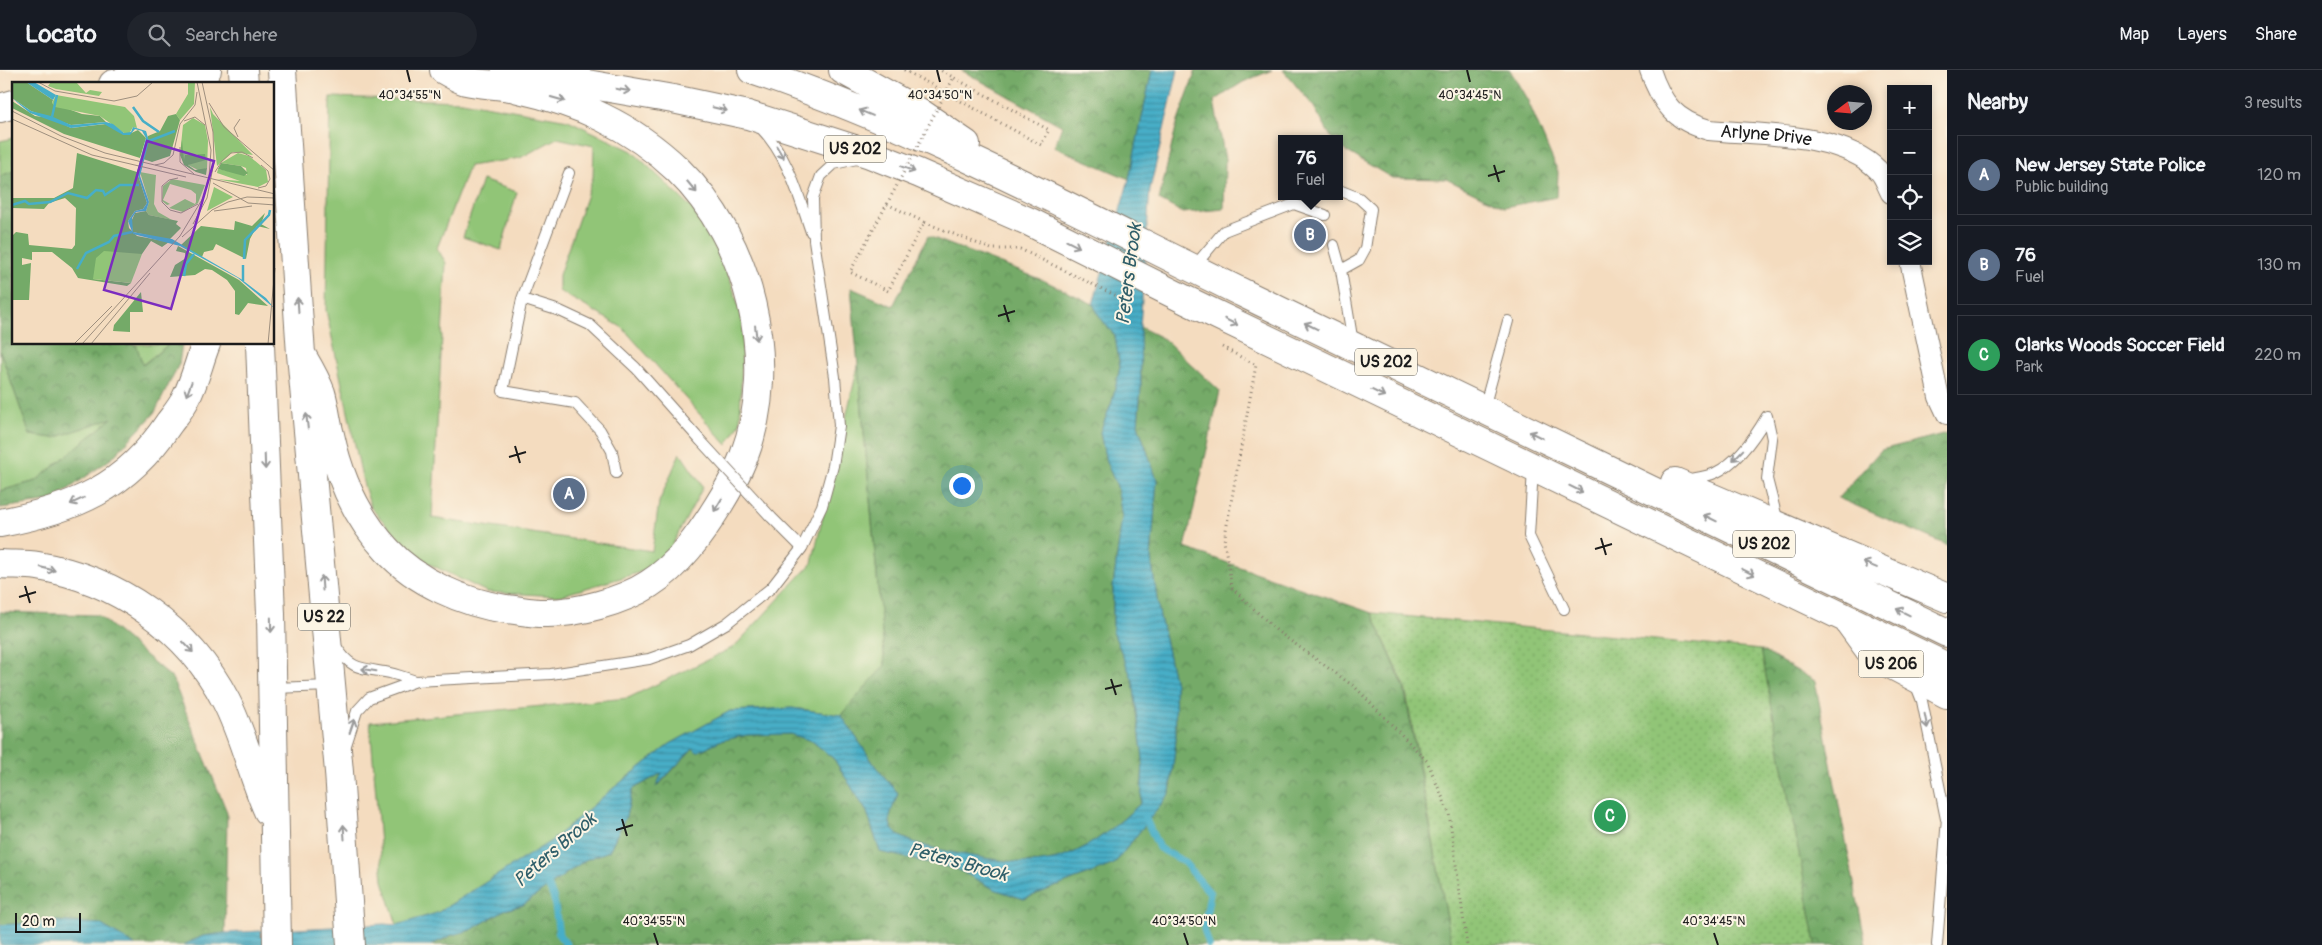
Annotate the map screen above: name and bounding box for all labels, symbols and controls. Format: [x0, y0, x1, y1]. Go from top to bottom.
search box [127, 12, 477, 57]
text: Locato [25, 20, 97, 49]
icon: search [145, 21, 173, 49]
text: Search here [185, 23, 277, 47]
text: Map [2120, 23, 2149, 46]
text: Layers [2177, 23, 2227, 46]
text: Share [2255, 23, 2297, 46]
inset map [12, 82, 275, 345]
one-way arrow [614, 85, 630, 95]
north arrow [1827, 85, 1872, 130]
map controls [1887, 85, 1932, 265]
button: + [1887, 85, 1932, 130]
text: 40°34'55"N [379, 88, 441, 103]
text: 40°34'50"N [908, 88, 972, 103]
text: 40°34'45"N [1439, 88, 1501, 103]
text: Nearby [1967, 89, 2028, 116]
text: 3 results [2244, 93, 2302, 113]
one-way arrow [550, 94, 566, 104]
one-way arrow [712, 105, 728, 114]
one-way arrow [859, 107, 874, 117]
street label: Arlyne Drive [1720, 120, 1814, 151]
button: − [1887, 130, 1932, 175]
popup [1278, 135, 1343, 200]
road number: US 202 [824, 136, 886, 162]
one-way arrow [775, 145, 785, 159]
text: 76 [1296, 146, 1317, 170]
text: New Jersey State Police [2015, 153, 2205, 177]
one-way arrow [900, 165, 915, 174]
text: A [1979, 165, 1989, 185]
text: 120 m [2257, 165, 2301, 185]
text: Fuel [1296, 170, 1325, 190]
button: locate [1887, 175, 1932, 220]
text: Public building [2015, 177, 2108, 197]
one-way arrow [687, 180, 698, 193]
pin: B [1294, 216, 1326, 254]
water label: Peters Brook [1111, 220, 1147, 326]
button: layers [1887, 220, 1932, 265]
one-way arrow [1065, 239, 1080, 249]
text: 76 [2015, 243, 2036, 267]
text: B [1979, 255, 1989, 275]
text: 130 m [2257, 255, 2301, 275]
text: Fuel [2015, 267, 2044, 287]
one-way arrow [293, 298, 302, 314]
one-way arrow [1224, 317, 1239, 327]
one-way arrow [1304, 321, 1319, 330]
one-way arrow [751, 325, 761, 341]
text: Clarks Woods Soccer Field [2015, 333, 2225, 357]
text: C [1979, 345, 1989, 365]
text: 220 m [2255, 345, 2301, 365]
road number: US 202 [1355, 348, 1417, 376]
text: Park [2015, 357, 2043, 377]
one-way arrow [184, 381, 193, 397]
one-way arrow [1370, 389, 1385, 398]
one-way arrow [302, 413, 312, 429]
one-way arrow [1529, 429, 1544, 439]
one-way arrow [1732, 449, 1744, 461]
one-way arrow [260, 454, 269, 470]
your location [949, 473, 975, 499]
pin: A [553, 475, 585, 513]
one-way arrow [1569, 484, 1584, 494]
one-way arrow [70, 497, 85, 507]
one-way arrow [713, 498, 723, 512]
one-way arrow [1703, 513, 1718, 522]
road number: US 202 [1733, 530, 1795, 558]
one-way arrow [1863, 560, 1878, 570]
one-way arrow [40, 565, 56, 574]
one-way arrow [1740, 568, 1755, 577]
one-way arrow [318, 575, 327, 591]
road number: US 22 [298, 604, 350, 630]
one-way arrow [1896, 607, 1911, 616]
one-way arrow [266, 616, 276, 633]
one-way arrow [182, 640, 193, 653]
road number: US 206 [1858, 650, 1924, 678]
one-way arrow [361, 664, 377, 674]
one-way arrow [1922, 713, 1931, 729]
one-way arrow [348, 718, 357, 734]
pin: C [1594, 797, 1626, 835]
water label: Peters Brook [509, 806, 603, 892]
one-way arrow [339, 824, 348, 840]
water label: Peters Brook [906, 837, 1012, 887]
scale bar [15, 910, 81, 933]
text: 20 m [22, 913, 55, 930]
text: 40°34'55"N [623, 914, 685, 929]
text: 40°34'50"N [1152, 914, 1216, 929]
text: 40°34'45"N [1683, 914, 1745, 929]

